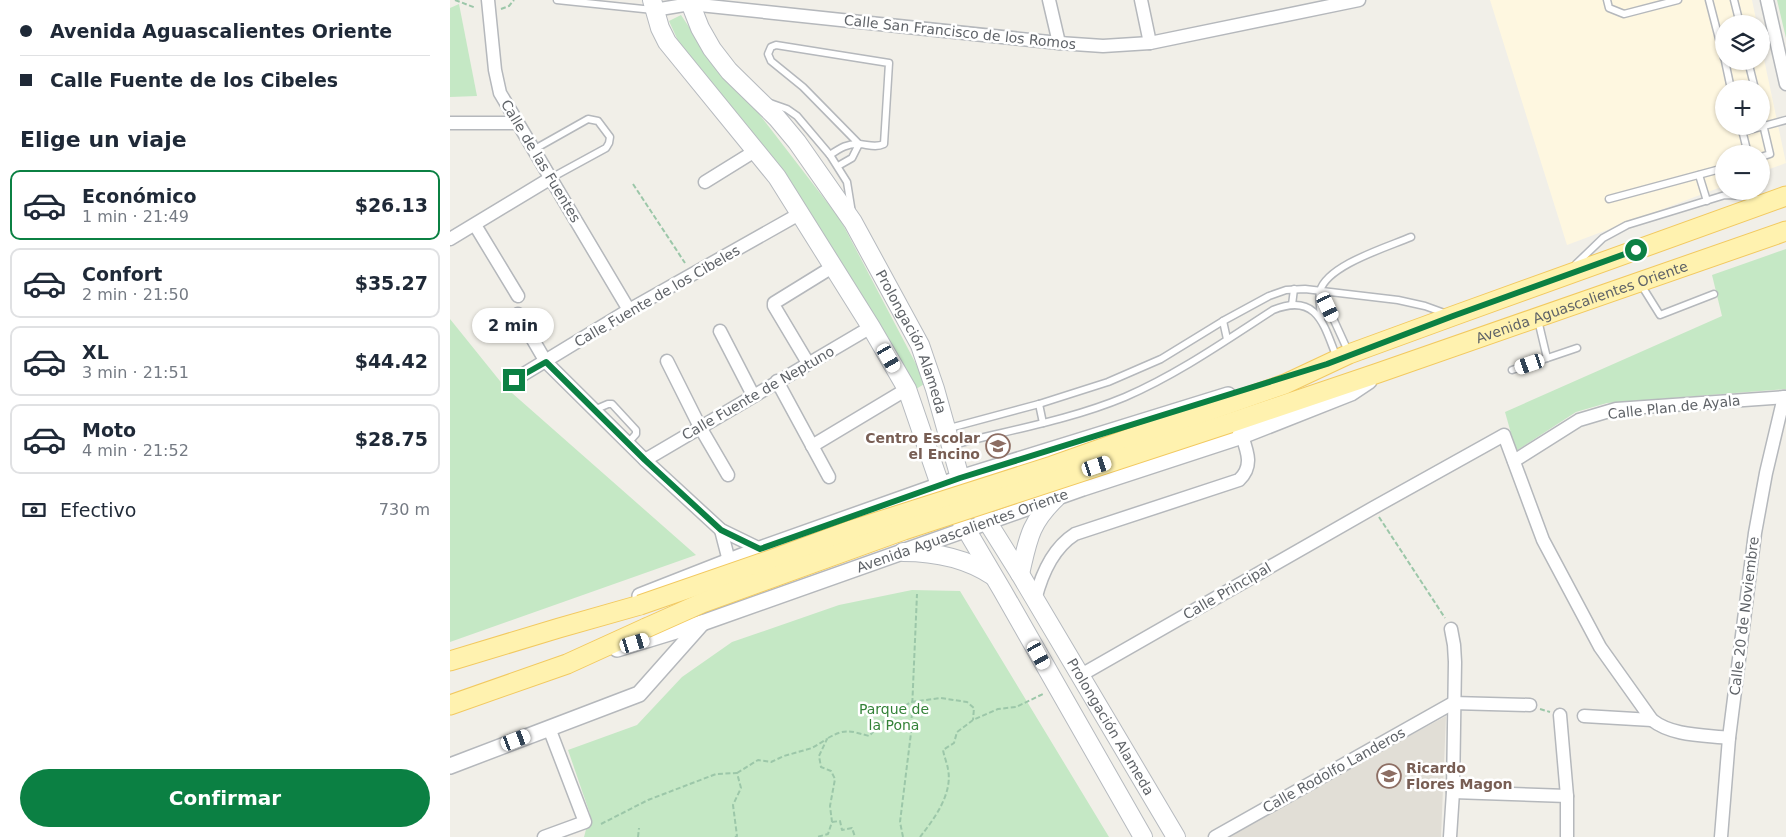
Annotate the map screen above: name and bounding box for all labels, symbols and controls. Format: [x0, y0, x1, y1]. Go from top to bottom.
street label: Calle San Francisco de los Romos [843, 12, 1077, 52]
map controls [1715, 15, 1770, 200]
button: layers [1715, 15, 1770, 70]
text: Avenida Aguascalientes Oriente [50, 20, 392, 42]
text: Calle Fuente de los Cibeles [50, 69, 338, 91]
button: + [1715, 80, 1770, 135]
street label: Calle de las Fuentes [498, 97, 584, 225]
text: Elige un viaje [20, 127, 187, 152]
button: − [1715, 145, 1770, 200]
icon: car [22, 183, 67, 228]
text: Económico [82, 185, 197, 207]
text: $26.13 [355, 194, 428, 216]
text: 1 min · 21:49 [82, 207, 189, 226]
route start [1625, 239, 1647, 261]
street label: Calle Fuente de los Cibeles [571, 242, 743, 350]
street label: Avenida Aguascalientes Oriente [1474, 258, 1690, 346]
icon: car [22, 261, 67, 306]
text: Confort [82, 263, 162, 285]
street label: Prolongación Alameda [873, 267, 950, 416]
text: $35.27 [355, 272, 428, 294]
text: 2 min · 21:50 [82, 285, 189, 304]
car [1314, 290, 1341, 324]
callout: 2 min [473, 308, 555, 342]
text: 2 min [488, 316, 538, 335]
icon: car [22, 339, 67, 384]
text: XL [82, 341, 109, 363]
car [875, 341, 902, 375]
street label: Calle Fuente de Neptuno [679, 343, 837, 443]
text: $44.42 [355, 350, 428, 372]
car [1513, 352, 1546, 376]
text: 3 min · 21:51 [82, 363, 189, 382]
route end [503, 369, 525, 391]
street label: Calle Plan de Ayala [1607, 392, 1741, 422]
icon: car [22, 417, 67, 462]
text: Moto [82, 419, 136, 441]
text: $28.75 [355, 428, 428, 450]
place label: Centro Escolar el Encino [865, 430, 980, 462]
school or university icon: Centro Escolar el Encino [985, 433, 1011, 459]
text: 4 min · 21:52 [82, 441, 189, 460]
car [1080, 454, 1113, 478]
street label: Avenida Aguascalientes Oriente [854, 486, 1070, 576]
icon: cash [20, 496, 48, 524]
text: Efectivo [60, 499, 136, 521]
text: 730 m [379, 500, 430, 519]
street label: Calle 20 de Noviembre [1726, 536, 1762, 696]
street label: Calle Principal [1180, 559, 1274, 623]
car [618, 631, 651, 655]
car [1025, 638, 1052, 672]
street label: Prolongación Alameda [1064, 655, 1157, 798]
park label: Parque de la Pona [859, 701, 929, 733]
street label: Calle Rodolfo Landeros [1260, 724, 1408, 816]
car [499, 728, 532, 752]
place label: Ricardo Flores Magon [1406, 760, 1513, 792]
school or university icon: Ricardo Flores Magon [1376, 763, 1402, 789]
button: Confirmar [20, 769, 430, 827]

